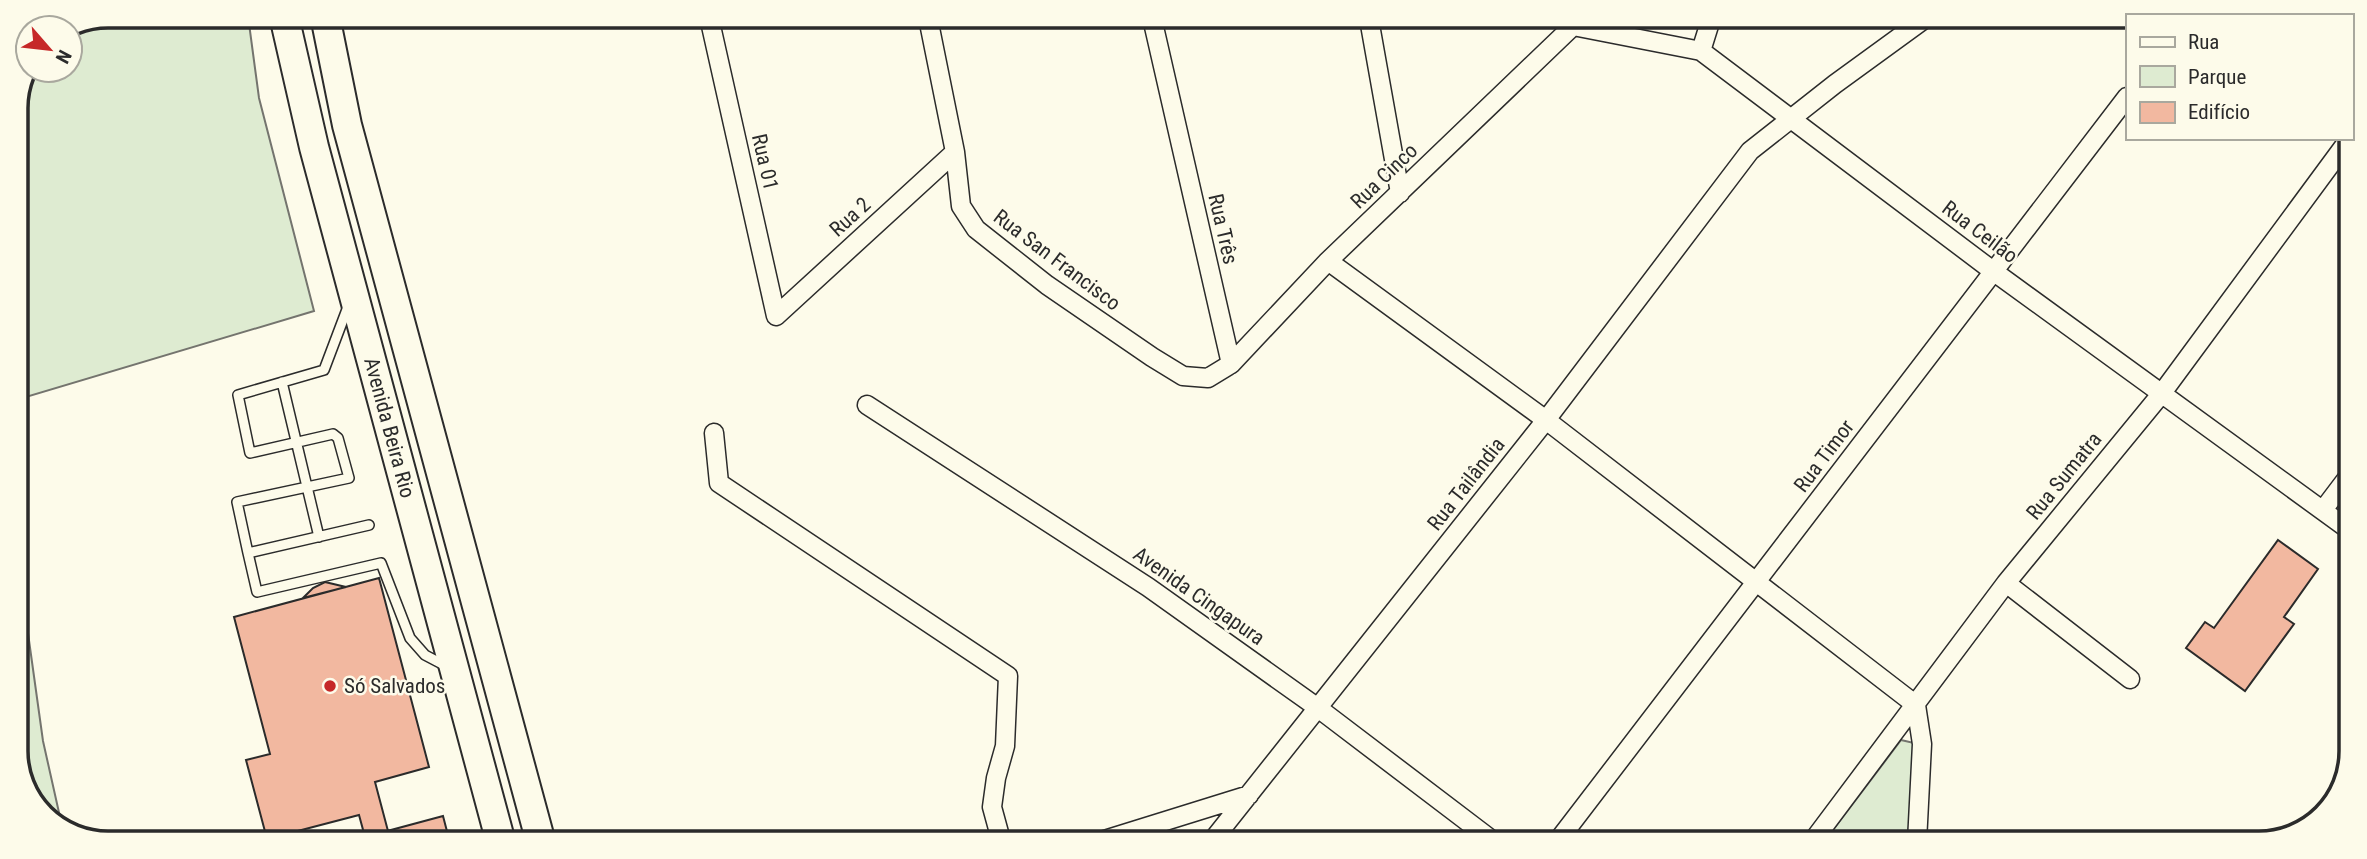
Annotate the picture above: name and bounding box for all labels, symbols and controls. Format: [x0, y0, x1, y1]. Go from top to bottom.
north arrow [14, 14, 84, 84]
legend [2126, 14, 2353, 140]
text: Rua [2188, 30, 2219, 54]
text: N [51, 46, 76, 67]
text: Parque [2188, 65, 2246, 89]
text: Edifício [2188, 100, 2250, 124]
street label: Rua 01 [747, 132, 783, 192]
street label: Rua Cinco [1346, 138, 1422, 214]
street label: Rua Três [1203, 191, 1243, 267]
street label: Rua 2 [825, 193, 875, 241]
street label: Rua Ceilão [1938, 196, 2022, 268]
street label: Rua San Francisco [989, 205, 1125, 315]
street label: Avenida Beira Rio [359, 355, 420, 500]
street label: Rua Timor [1789, 415, 1859, 497]
street label: Rua Sumatra [2022, 428, 2106, 524]
street label: Rua Tailândia [1422, 433, 1510, 535]
street label: Avenida Cingapura [1129, 542, 1269, 650]
place label: Só Salvados [344, 674, 445, 698]
marker: Só Salvados [322, 678, 338, 694]

